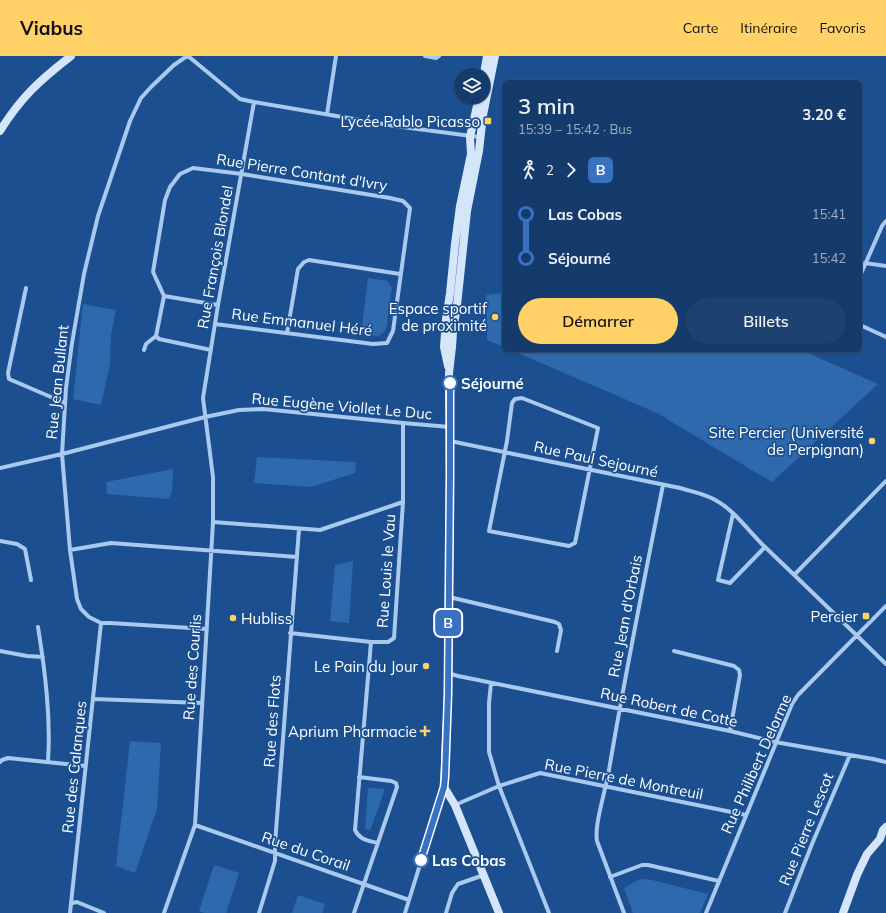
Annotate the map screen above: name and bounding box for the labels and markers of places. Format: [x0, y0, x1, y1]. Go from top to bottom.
place label: Lycée Pablo Picasso [340, 112, 480, 131]
marker: Lycée Pablo Picasso [483, 116, 493, 126]
place label: Espace sportif de proximité [389, 299, 488, 335]
marker: Espace sportif de proximité [490, 312, 500, 322]
place label: Séjourné [461, 374, 524, 393]
marker: Séjourné [442, 375, 458, 391]
place label: Site Percier (Université de Perpignan) [709, 423, 864, 459]
marker: Site Percier (Université de Perpignan) [867, 436, 877, 446]
place label: Percier [810, 607, 859, 626]
place label: Hubliss [241, 609, 292, 628]
marker: Percier [861, 611, 871, 621]
marker: Hubliss [228, 613, 238, 623]
place label: Le Pain du Jour [314, 657, 419, 676]
marker: Le Pain du Jour [421, 661, 431, 671]
place label: Aprium Pharmacie [288, 722, 417, 741]
marker: Aprium Pharmacie [420, 726, 430, 736]
place label: Las Cobas [432, 851, 506, 870]
marker: Las Cobas [413, 852, 429, 868]

